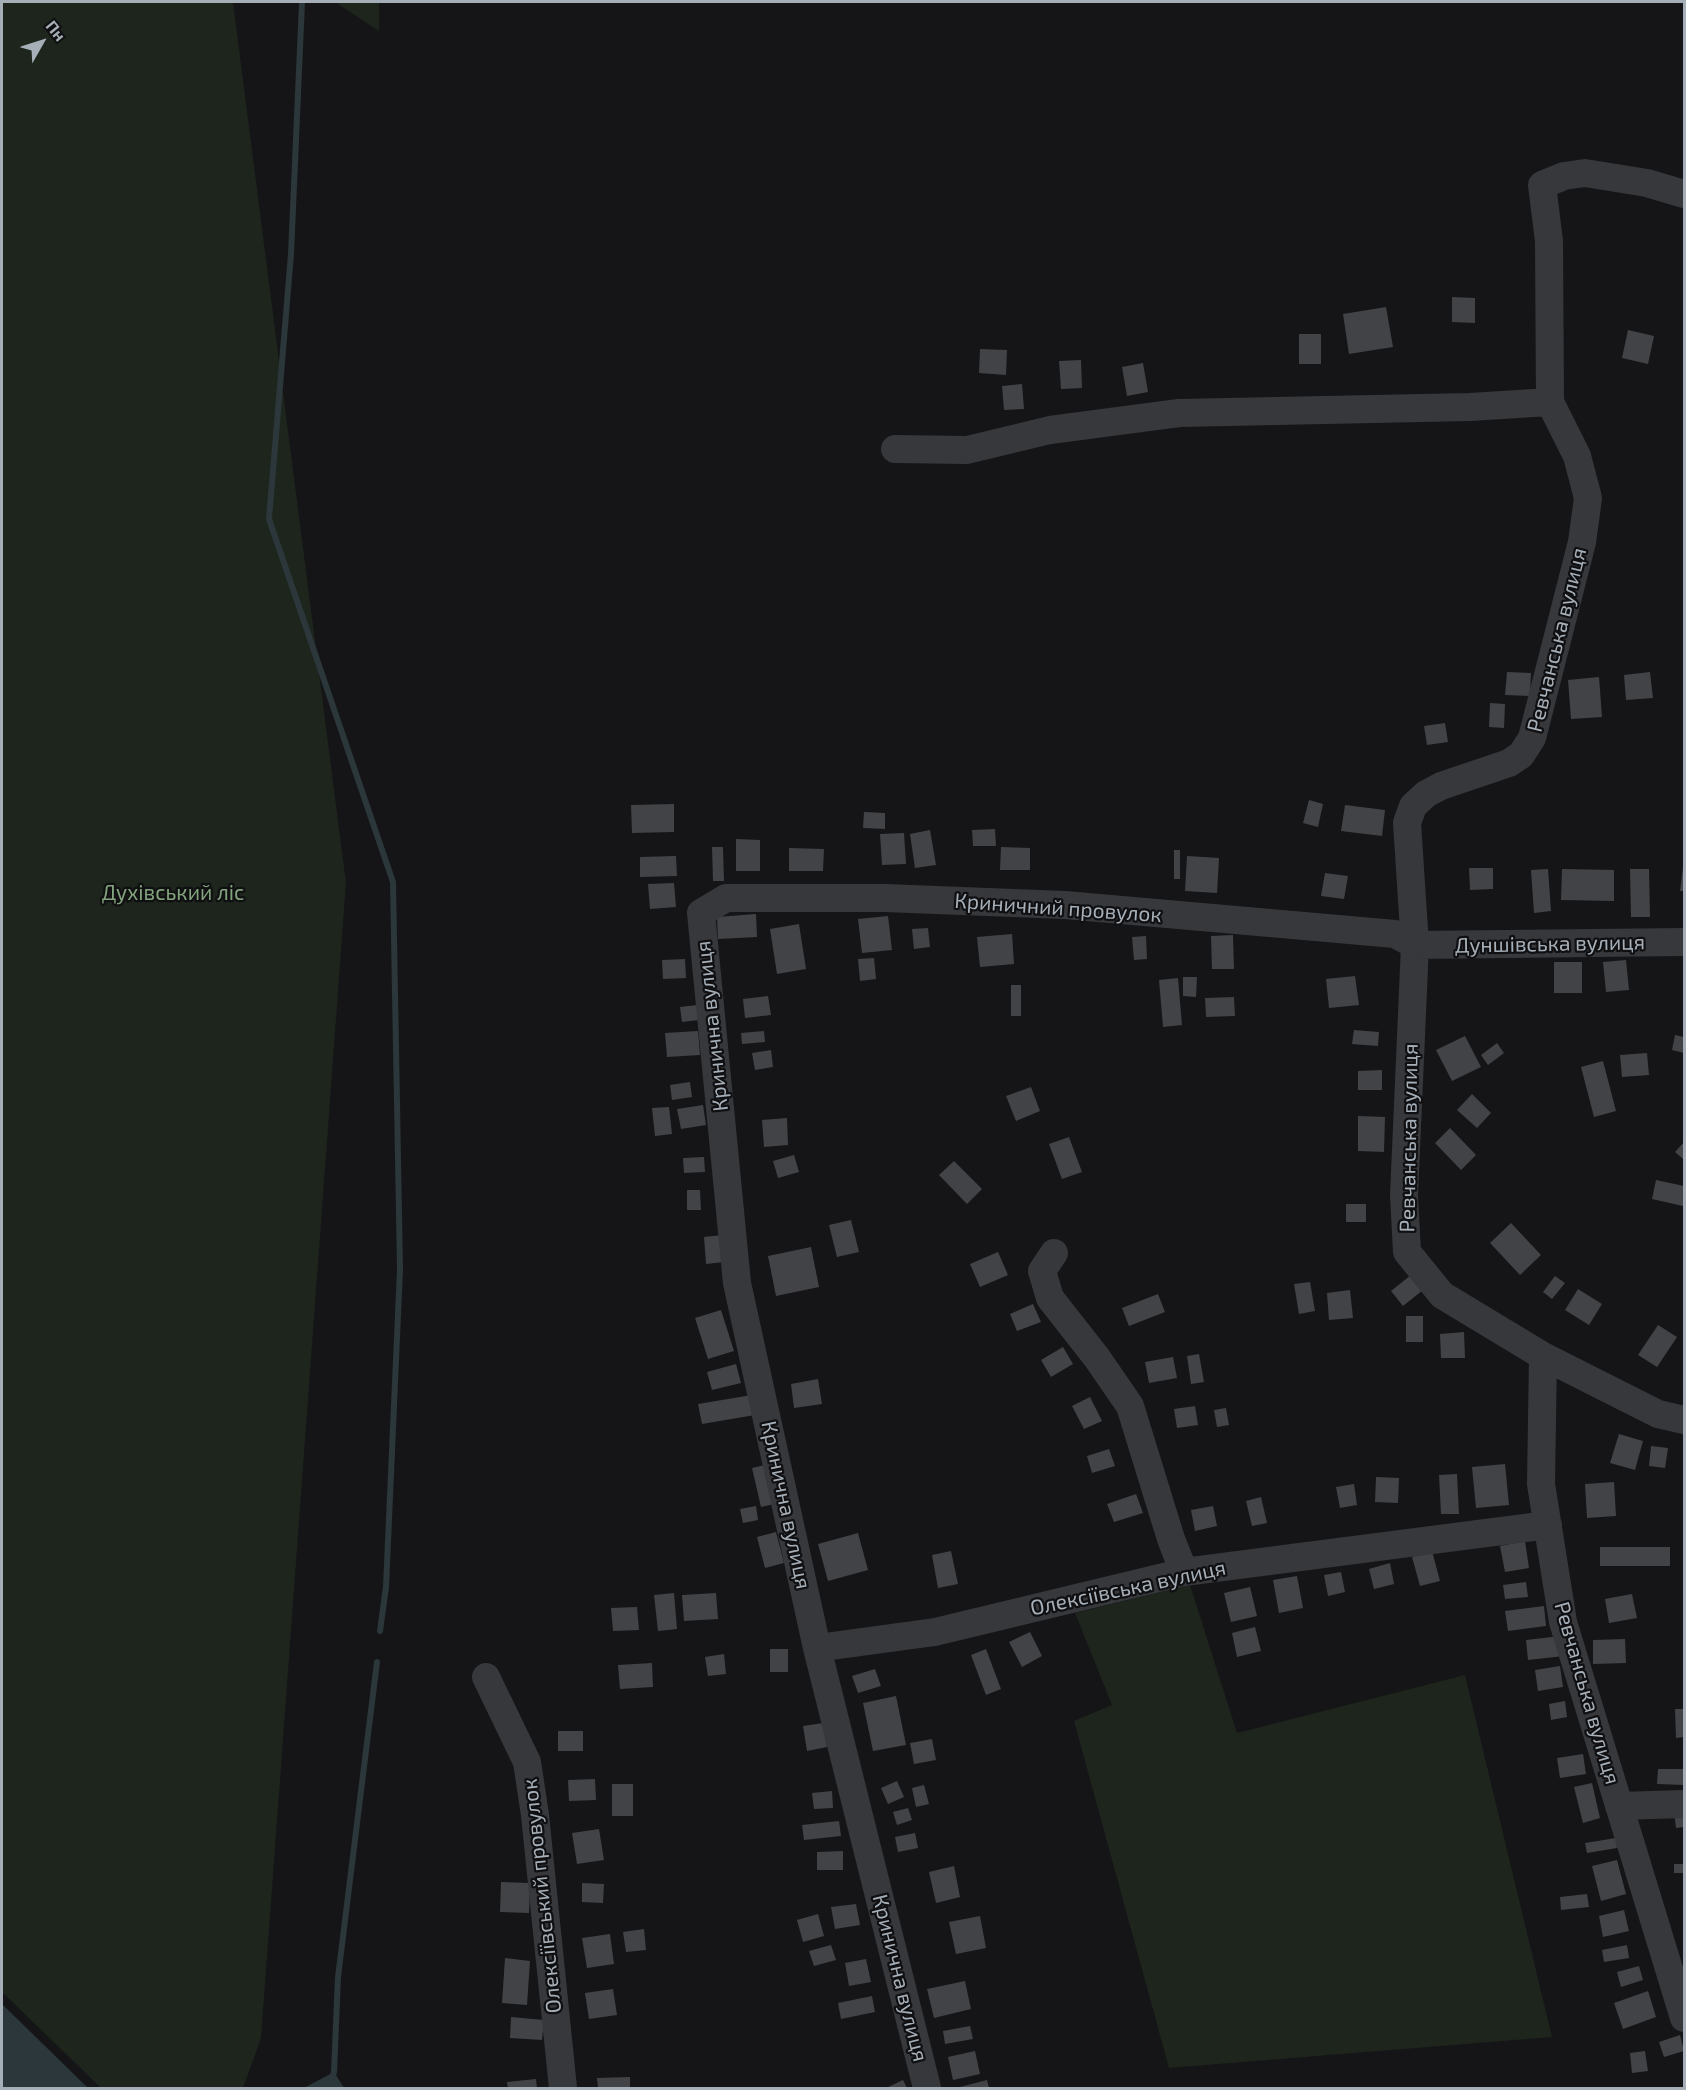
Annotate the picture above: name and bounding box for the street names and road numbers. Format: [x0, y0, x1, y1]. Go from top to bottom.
street label: Ревчанська вулиця [1522, 545, 1592, 735]
street label: Криничний провулок [953, 888, 1163, 928]
street label: Дуншівська вулиця [1455, 930, 1645, 958]
street label: Кринична вулиця [691, 939, 733, 1113]
street label: Ревчанська вулиця [1395, 1043, 1423, 1233]
street label: Кринична вулиця [756, 1419, 816, 1591]
street label: Олексіївська вулиця [1028, 1555, 1228, 1621]
street label: Ревчанська вулиця [1549, 1599, 1625, 1787]
street label: Олексіївський провулок [517, 1777, 567, 2015]
street label: Кринична вулиця [867, 1892, 933, 2064]

